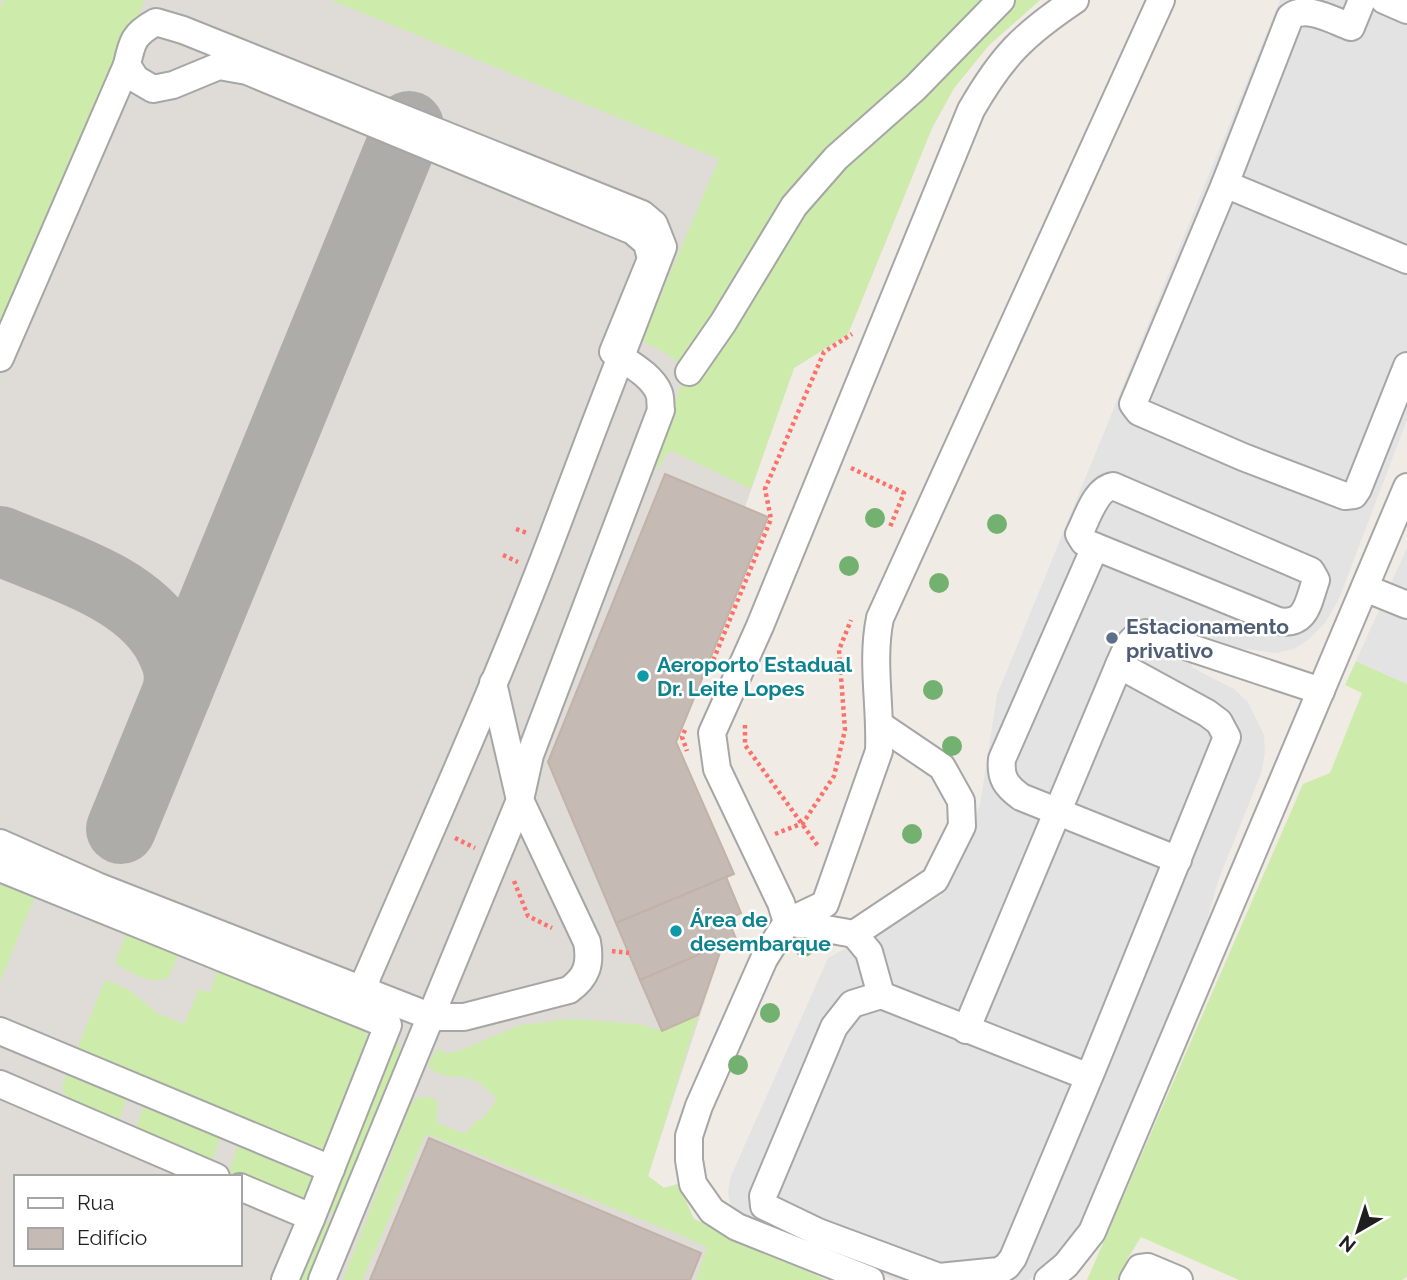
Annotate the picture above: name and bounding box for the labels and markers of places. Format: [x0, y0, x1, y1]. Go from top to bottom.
place label: Estacionamento privativo [1126, 614, 1289, 663]
marker: Estacionamento privativo [1104, 630, 1120, 646]
place label: Aeroporto Estadual Dr. Leite Lopes [657, 652, 853, 701]
marker: Aeroporto Estadual Dr. Leite Lopes [635, 668, 651, 684]
place label: Área de desembarque [690, 907, 831, 956]
marker: Área de desembarque [668, 923, 684, 939]

